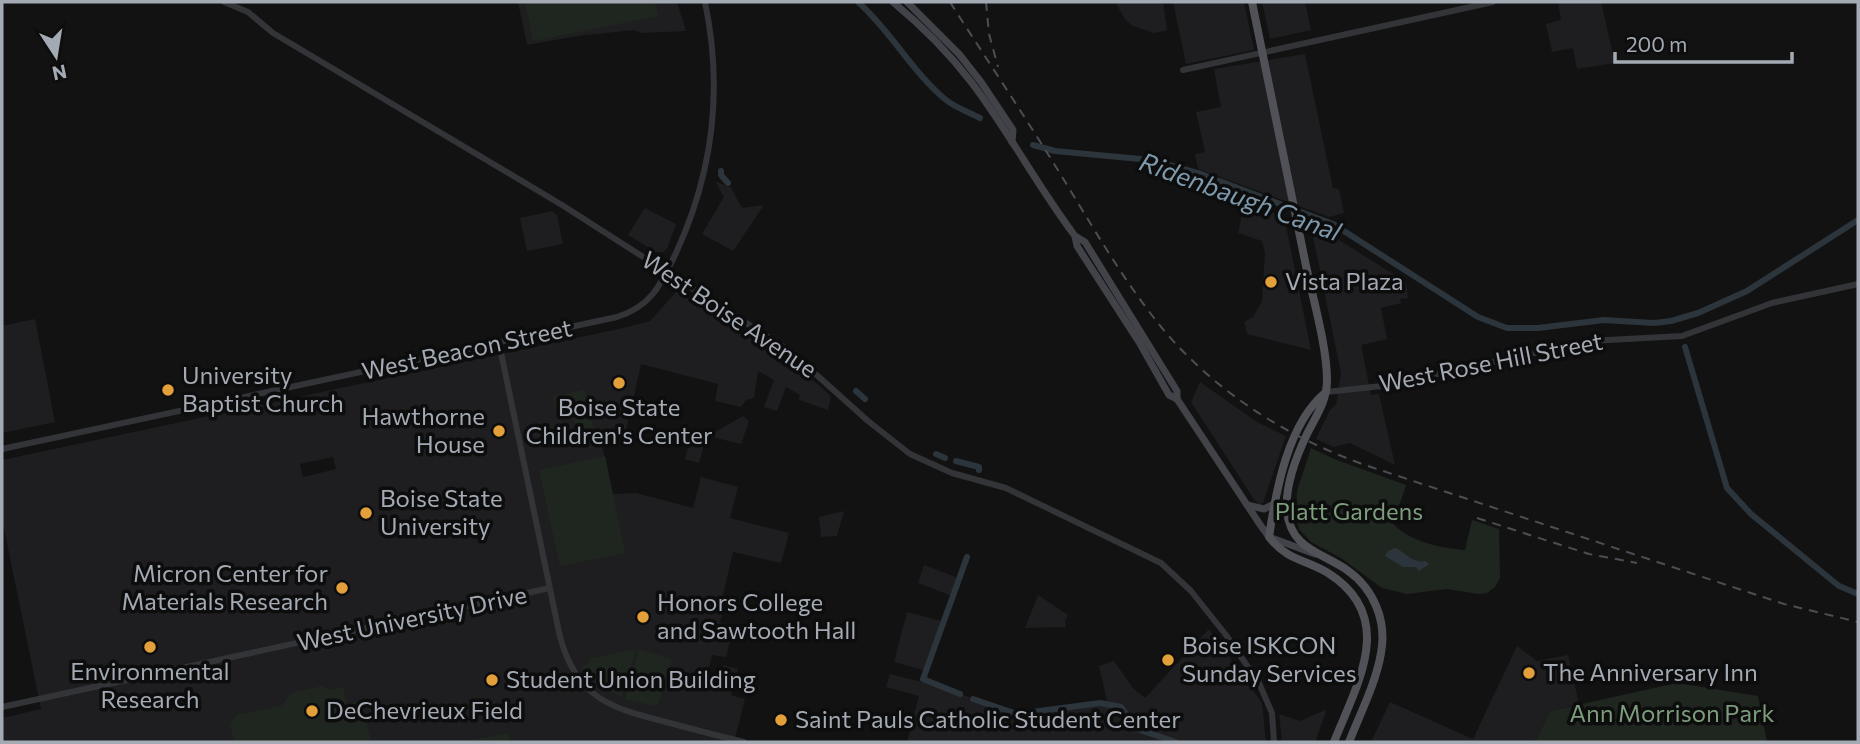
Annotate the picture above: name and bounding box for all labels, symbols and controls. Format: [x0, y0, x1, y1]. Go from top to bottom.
north arrow [21, 21, 91, 91]
scale bar [1615, 21, 1792, 65]
text: 200 m [1626, 31, 1687, 56]
text: N [50, 60, 69, 86]
water label: Ridenbaugh Canal [1136, 145, 1347, 247]
street label: West Boise Avenue [637, 244, 823, 383]
place label: Vista Plaza [1285, 266, 1404, 295]
marker: Vista Plaza [1263, 274, 1279, 290]
street label: West Beacon Street [359, 312, 574, 385]
street label: West Rose Hill Street [1376, 326, 1605, 397]
place label: University Baptist Church [182, 360, 344, 417]
marker: Boise State Children's Center [611, 375, 627, 391]
marker: University Baptist Church [160, 382, 176, 398]
place label: Boise State Children's Center [525, 392, 713, 449]
place label: Hawthorne House [362, 401, 485, 458]
marker: Hawthorne House [491, 423, 507, 439]
place label: Boise State University [380, 483, 503, 540]
park label: Platt Gardens [1275, 496, 1423, 525]
marker: Boise State University [358, 505, 374, 521]
place label: Micron Center for Materials Research [122, 558, 328, 615]
street label: West University Drive [294, 579, 529, 656]
marker: Micron Center for Materials Research [334, 580, 350, 596]
place label: Honors College and Sawtooth Hall [657, 587, 856, 644]
marker: Honors College and Sawtooth Hall [635, 609, 651, 625]
place label: Boise ISKCON Sunday Services [1182, 630, 1357, 687]
marker: Environmental Research [142, 639, 158, 655]
marker: Boise ISKCON Sunday Services [1160, 652, 1176, 668]
place label: Environmental Research [70, 656, 230, 713]
place label: The Anniversary Inn [1543, 657, 1758, 686]
place label: Student Union Building [506, 664, 756, 693]
marker: The Anniversary Inn [1521, 665, 1537, 681]
marker: Student Union Building [484, 672, 500, 688]
place label: DeChevrieux Field [326, 695, 523, 724]
park label: Ann Morrison Park [1569, 698, 1775, 727]
marker: DeChevrieux Field [304, 703, 320, 719]
place label: Saint Pauls Catholic Student Center [795, 704, 1181, 733]
marker: Saint Pauls Catholic Student Center [773, 712, 789, 728]

